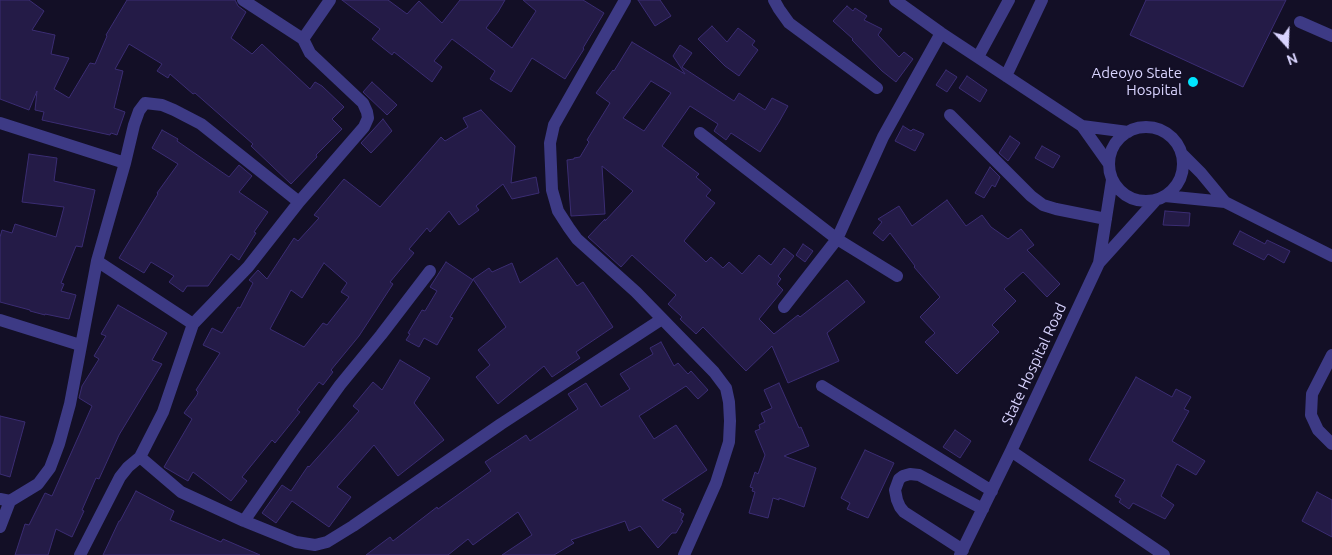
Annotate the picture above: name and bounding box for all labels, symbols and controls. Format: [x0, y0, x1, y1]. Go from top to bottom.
north arrow [1262, 20, 1312, 70]
text: N [1284, 50, 1300, 68]
place label: Adeoyo State Hospital [1091, 64, 1182, 99]
marker: Adeoyo State Hospital [1186, 75, 1200, 89]
street label: State Hospital Road [998, 300, 1070, 428]

